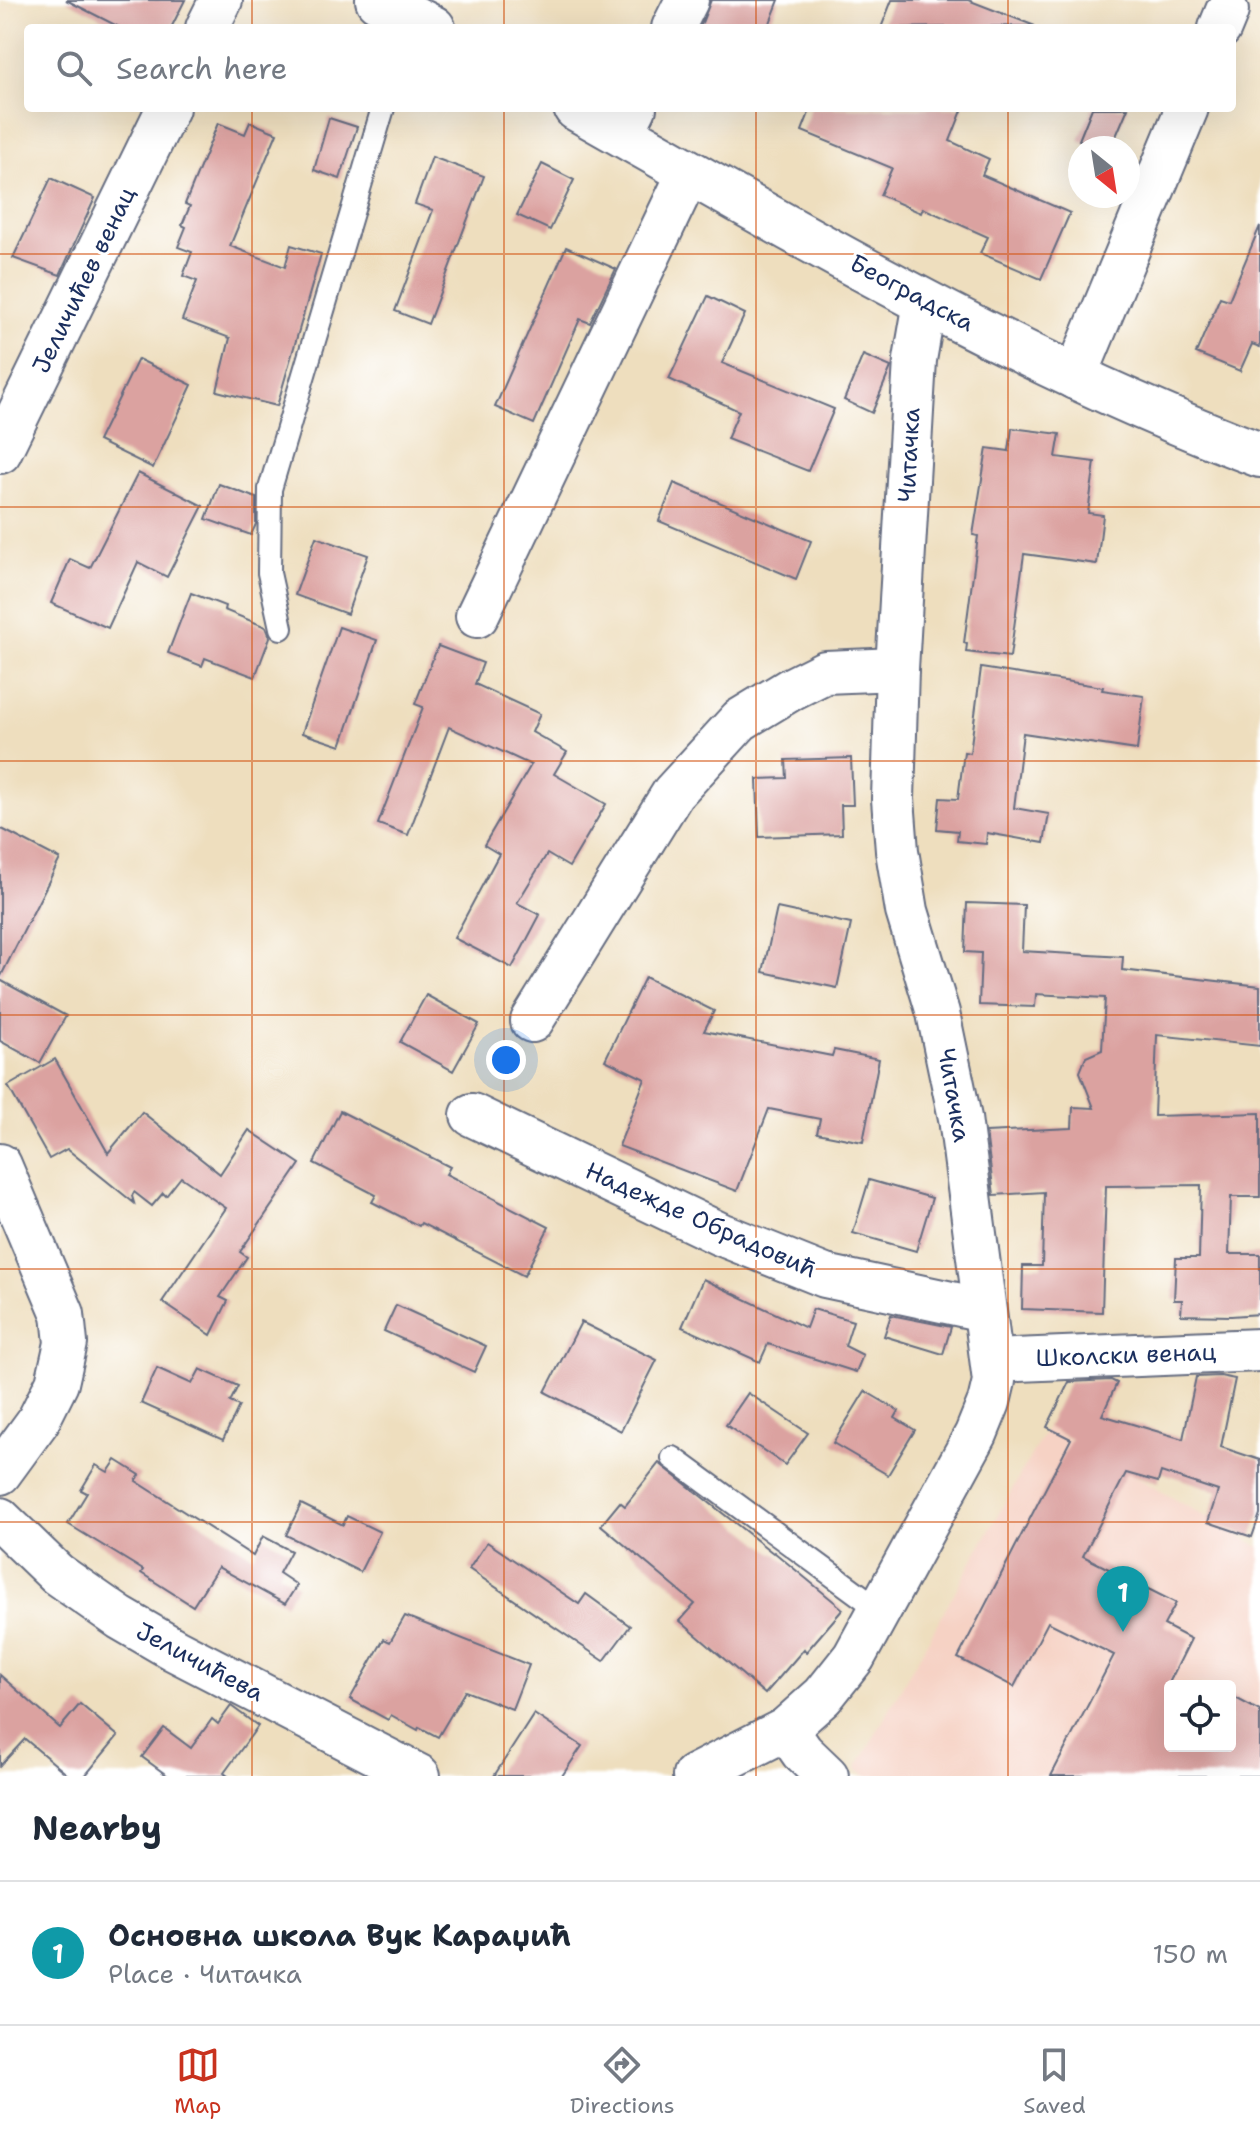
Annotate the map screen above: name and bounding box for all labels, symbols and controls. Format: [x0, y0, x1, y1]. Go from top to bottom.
search box [24, 24, 1236, 112]
icon: search [52, 46, 96, 90]
text: Search here [116, 48, 287, 89]
north arrow [1068, 136, 1140, 208]
street label: Јеличићев венац [25, 181, 143, 378]
street label: Београдска [844, 247, 980, 339]
street label: Читачка [891, 407, 927, 503]
your location [486, 1040, 526, 1080]
street label: Читачка [930, 1046, 978, 1145]
street label: Надежде Обрадовић [580, 1155, 822, 1285]
street label: Школски венац [1035, 1336, 1217, 1374]
pin: 1 [1097, 1566, 1149, 1632]
street label: Јеличићева [131, 1615, 269, 1709]
map controls [1164, 1680, 1236, 1752]
button: locate [1164, 1680, 1236, 1752]
text: Nearby [32, 1805, 162, 1851]
text: Основна школа Вук Караџић [108, 1915, 571, 1956]
text: 1 [52, 1936, 64, 1971]
text: 150 m [1152, 1936, 1228, 1971]
text: Place · Читачка [108, 1956, 302, 1991]
tab: Map [174, 2043, 221, 2120]
tab: Directions [570, 2043, 675, 2120]
tab: Saved [1023, 2043, 1086, 2120]

